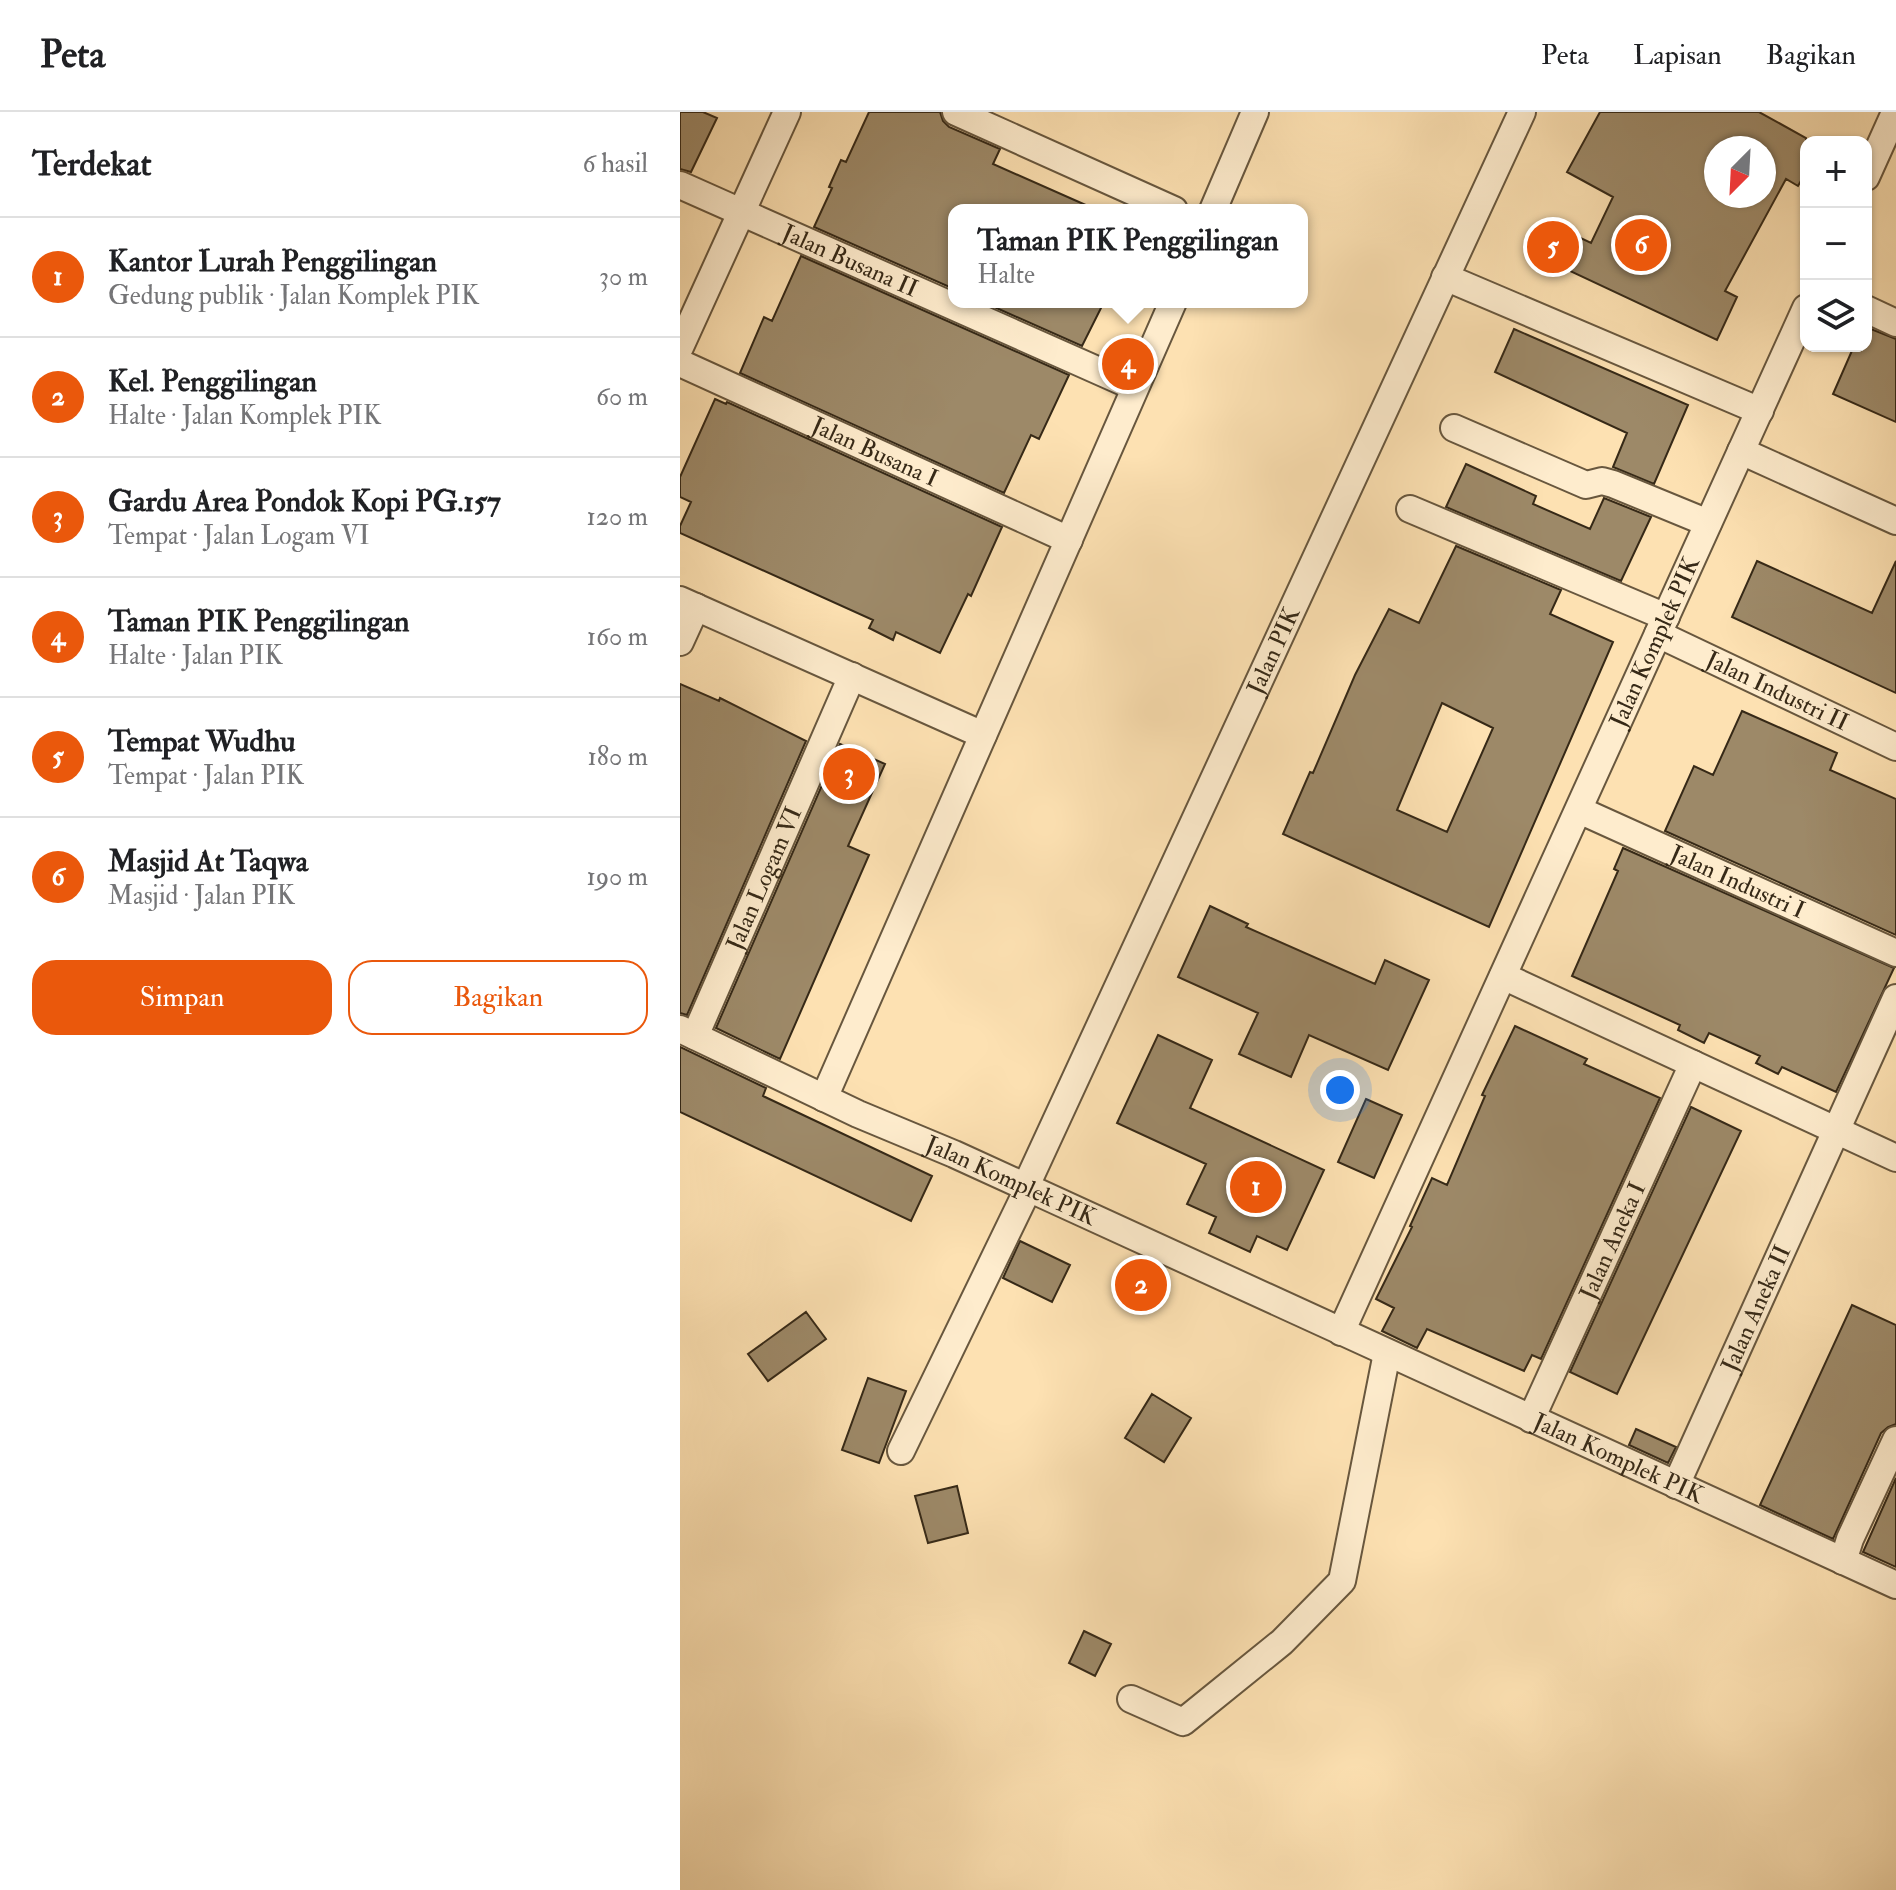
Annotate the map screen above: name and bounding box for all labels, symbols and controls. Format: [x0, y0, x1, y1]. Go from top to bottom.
text: Peta [40, 31, 105, 79]
text: Peta [1541, 38, 1589, 73]
text: Lapisan [1633, 38, 1722, 73]
text: Bagikan [1766, 38, 1856, 73]
north arrow [1704, 136, 1776, 208]
map controls [1800, 136, 1872, 352]
button: + [1800, 136, 1872, 208]
text: Terdekat [32, 143, 152, 186]
text: 6 hasil [583, 148, 648, 180]
popup [948, 204, 1308, 308]
button: − [1800, 208, 1872, 280]
pin: 6 [1615, 215, 1667, 275]
street label: Jalan Busana II [776, 216, 923, 304]
pin: 5 [1527, 217, 1579, 277]
text: Taman PIK Penggilingan [977, 222, 1279, 259]
text: Kantor Lurah Penggilingan [108, 243, 437, 280]
text: Halte [977, 259, 1035, 291]
text: 1 [53, 261, 63, 293]
text: 30 m [599, 261, 648, 293]
text: Gedung publik · Jalan Komplek PIK [108, 280, 479, 312]
button: layers [1800, 280, 1872, 352]
pin: 4 [1102, 334, 1154, 394]
text: Kel. Penggilingan [108, 363, 317, 400]
text: 2 [51, 381, 65, 413]
text: 60 m [596, 381, 648, 413]
text: Halte · Jalan Komplek PIK [108, 400, 381, 432]
street label: Jalan Busana I [806, 409, 943, 494]
text: Gardu Area Pondok Kopi PG.157 [108, 483, 501, 520]
text: 3 [53, 501, 63, 533]
text: 120 m [587, 501, 648, 533]
text: Tempat · Jalan Logam VI [108, 520, 370, 552]
street label: Jalan Komplek PIK [1602, 551, 1707, 733]
street label: Jalan PIK [1239, 602, 1307, 700]
text: Taman PIK Penggilingan [108, 603, 410, 640]
text: 4 [51, 621, 65, 653]
text: 160 m [587, 621, 648, 653]
text: Halte · Jalan PIK [108, 640, 283, 672]
street label: Jalan Industri II [1700, 643, 1854, 738]
text: Tempat Wudhu [108, 723, 295, 760]
text: 5 [52, 741, 64, 773]
text: 180 m [588, 741, 648, 773]
pin: 3 [823, 744, 875, 804]
text: Tempat · Jalan PIK [108, 760, 304, 792]
street label: Jalan Logam VI [718, 802, 809, 956]
street label: Jalan Industri I [1664, 837, 1810, 925]
text: Masjid At Taqwa [108, 843, 308, 880]
text: 6 [51, 861, 65, 893]
text: 190 m [587, 861, 648, 893]
text: Masjid · Jalan PIK [108, 880, 295, 912]
button: Simpan [32, 960, 332, 1035]
button: Bagikan [348, 960, 648, 1035]
your location [1320, 1070, 1360, 1110]
street label: Jalan Komplek PIK [920, 1128, 1101, 1233]
pin: 1 [1230, 1157, 1282, 1217]
street label: Jalan Aneka I [1572, 1177, 1653, 1305]
street label: Jalan Aneka II [1713, 1240, 1798, 1377]
pin: 2 [1115, 1255, 1167, 1315]
street label: Jalan Komplek PIK [1527, 1405, 1709, 1511]

